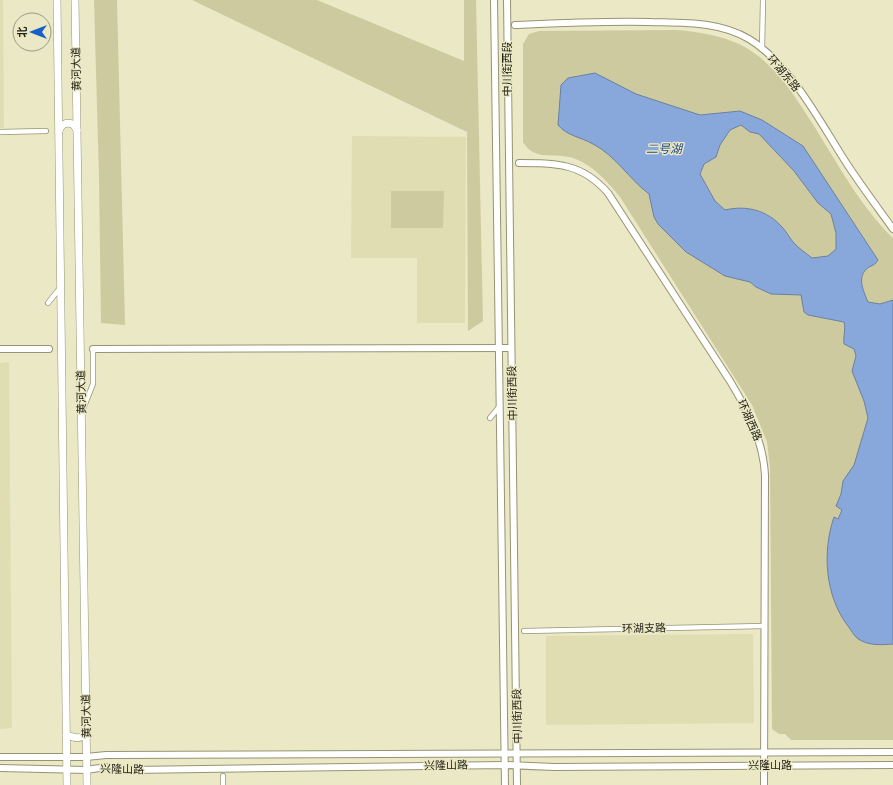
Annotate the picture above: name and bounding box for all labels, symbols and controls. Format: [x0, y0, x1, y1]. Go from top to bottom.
north arrow [12, 12, 52, 52]
text: 北 [14, 27, 30, 38]
street label: 中川街西段 [499, 42, 515, 97]
street label: 黄河大道 [68, 47, 84, 91]
street label: 环湖东路 [764, 51, 804, 95]
water label: 二号湖 [646, 139, 684, 158]
street label: 中川街西段 [504, 365, 520, 421]
street label: 黄河大道 [73, 370, 89, 414]
street label: 环湖西路 [734, 397, 766, 443]
street label: 环湖支路 [622, 620, 666, 636]
street label: 中川街西段 [509, 688, 525, 744]
street label: 黄河大道 [78, 694, 94, 738]
street label: 兴隆山路 [424, 757, 468, 773]
street label: 兴隆山路 [748, 757, 792, 773]
street label: 兴隆山路 [100, 761, 144, 777]

